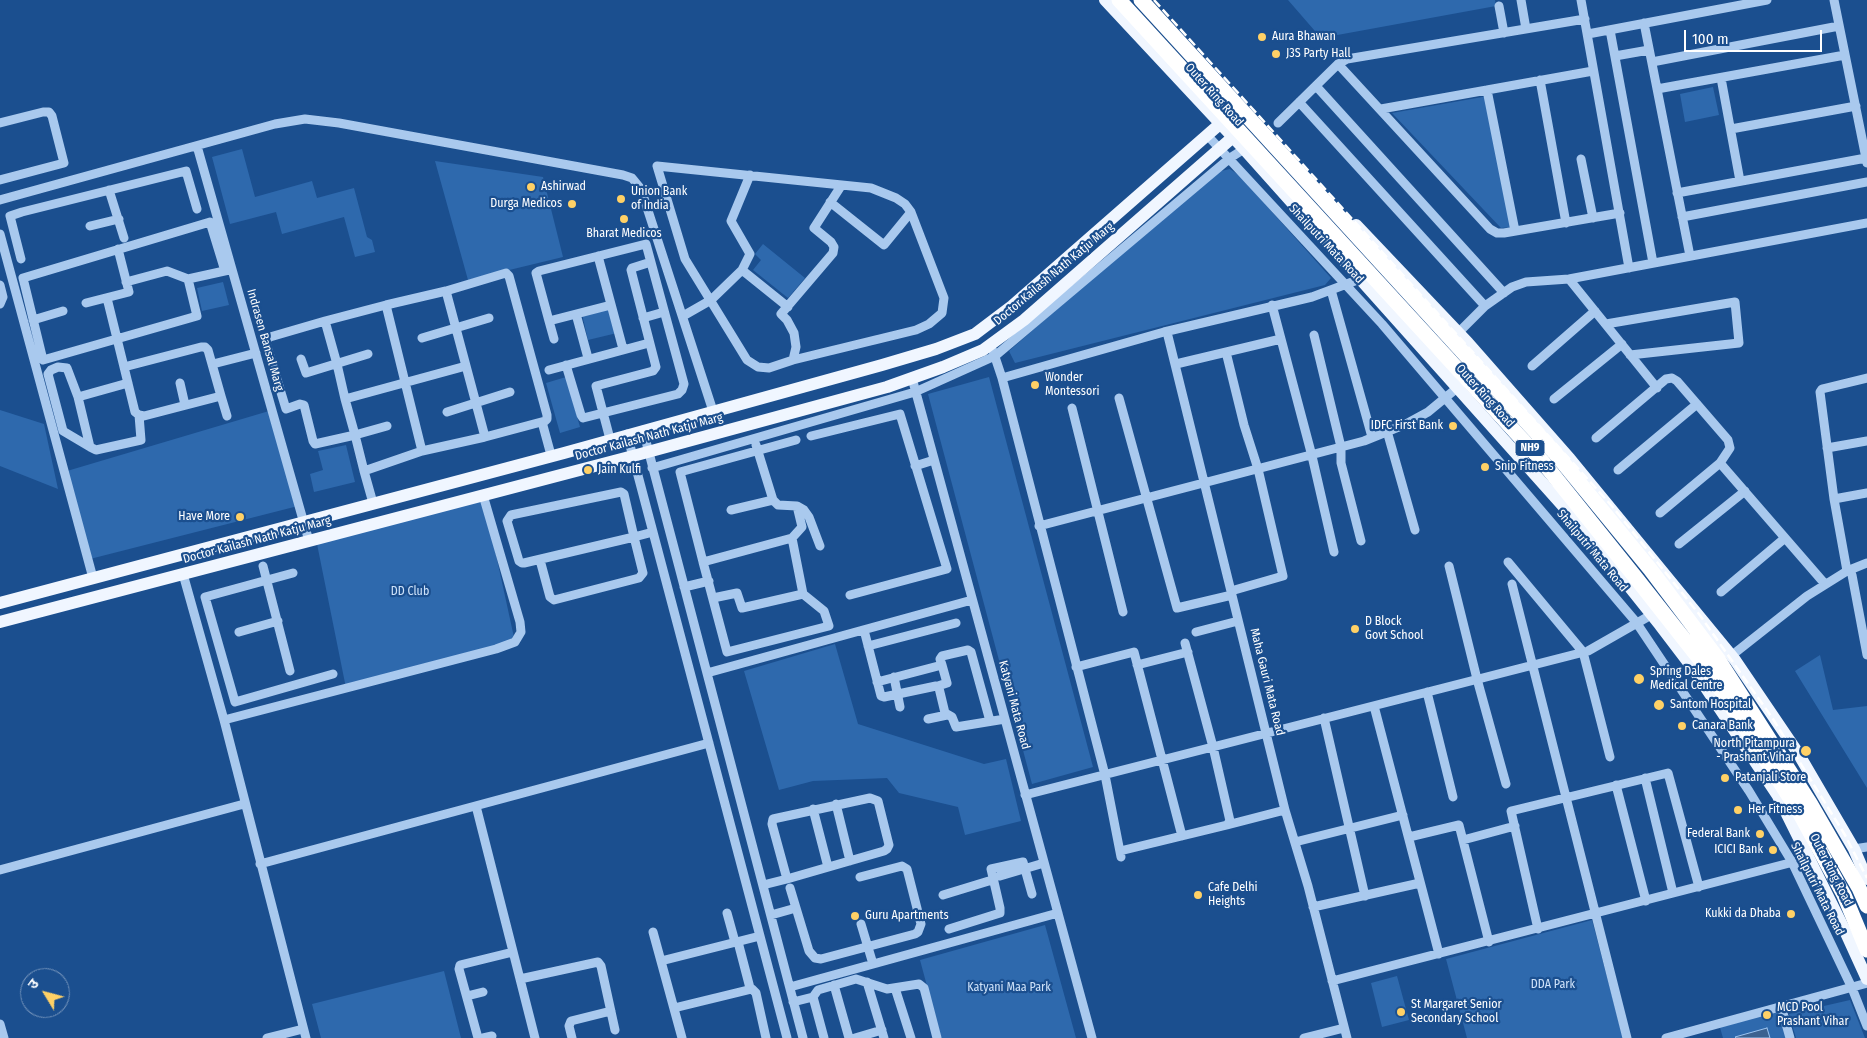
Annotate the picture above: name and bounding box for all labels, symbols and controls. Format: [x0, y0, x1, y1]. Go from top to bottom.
scale bar [1687, 20, 1824, 52]
place label: Aura Bhawan [1272, 30, 1336, 44]
text: 100 m [1692, 30, 1729, 48]
marker: Aura Bhawan [1256, 31, 1268, 43]
place label: J3S Party Hall [1286, 47, 1351, 61]
marker: J3S Party Hall [1270, 48, 1282, 60]
street label: Outer Ring Road [1182, 61, 1246, 129]
place label: Ashirwad [541, 180, 586, 194]
marker: Ashirwad [525, 181, 537, 193]
place label: Union Bank of India [631, 185, 687, 213]
marker: Union Bank of India [615, 193, 627, 205]
place label: Durga Medicos [490, 197, 562, 211]
marker: Durga Medicos [566, 198, 578, 210]
street label: Shailputri Mata Road [1286, 202, 1366, 286]
marker: Bharat Medicos [618, 213, 630, 225]
street label: Doctor Kailash Nath Katju Marg [991, 220, 1117, 328]
place label: Bharat Medicos [586, 227, 662, 241]
street label: Indrasen Bansal Marg [244, 287, 286, 393]
street label: Outer Ring Road [1453, 362, 1517, 430]
place label: Wonder Montessori [1045, 371, 1099, 399]
marker: Wonder Montessori [1029, 379, 1041, 391]
street label: Doctor Kailash Nath Katju Marg [574, 410, 724, 464]
place label: IDFC First Bank [1371, 419, 1443, 433]
marker: IDFC First Bank [1447, 420, 1459, 432]
road number: NH9 [1515, 439, 1545, 456]
place label: Snip Fitness [1495, 460, 1554, 474]
marker: Snip Fitness [1479, 461, 1491, 473]
place label: Jain Kulfi [598, 463, 641, 477]
marker: Jain Kulfi [582, 464, 594, 476]
street label: Shailputri Mata Road [1553, 507, 1631, 595]
place label: Have More [178, 510, 230, 524]
marker: Have More [234, 511, 246, 523]
street label: Doctor Kailash Nath Katju Marg [182, 513, 332, 567]
park label: DD Club [391, 585, 429, 599]
place label: D Block Govt School [1365, 615, 1423, 643]
marker: D Block Govt School [1349, 623, 1361, 635]
street label: Maha Gauri Mata Road [1247, 627, 1287, 737]
street label: Katyani Mata Road [995, 659, 1033, 751]
place label: Spring Dales Medical Centre [1650, 665, 1722, 693]
marker: Spring Dales Medical Centre [1632, 672, 1646, 686]
marker: Santom Hospital [1652, 698, 1666, 712]
place label: Santom Hospital [1670, 698, 1751, 712]
place label: Canara Bank [1692, 719, 1753, 733]
marker: Canara Bank [1676, 720, 1688, 732]
place label: North Pitampura - Prashant Vihar [1714, 737, 1795, 765]
marker: North Pitampura - Prashant Vihar [1799, 744, 1813, 758]
place label: Patanjali Store [1735, 771, 1806, 785]
marker: Patanjali Store [1719, 772, 1731, 784]
place label: Her Fitness [1748, 803, 1802, 817]
marker: Her Fitness [1732, 804, 1744, 816]
place label: Federal Bank [1687, 827, 1750, 841]
marker: Federal Bank [1754, 828, 1766, 840]
street label: Outer Ring Road [1806, 831, 1856, 909]
street label: Shailputri Mata Road [1787, 840, 1847, 938]
place label: ICICI Bank [1714, 843, 1763, 857]
marker: ICICI Bank [1767, 844, 1779, 856]
place label: Cafe Delhi Heights [1208, 881, 1258, 909]
marker: Cafe Delhi Heights [1192, 889, 1204, 901]
place label: Kukki da Dhaba [1705, 907, 1781, 921]
marker: Kukki da Dhaba [1785, 908, 1797, 920]
place label: Guru Apartments [865, 909, 949, 923]
marker: Guru Apartments [849, 910, 861, 922]
north arrow [20, 968, 70, 1018]
text: उ [24, 976, 43, 993]
park label: DDA Park [1531, 978, 1575, 992]
park label: Katyani Maa Park [967, 981, 1051, 995]
place label: St Margaret Senior Secondary School [1411, 998, 1502, 1026]
place label: MCD Pool Prashant Vihar [1777, 1001, 1849, 1029]
marker: St Margaret Senior Secondary School [1395, 1006, 1407, 1018]
marker: MCD Pool Prashant Vihar [1761, 1009, 1773, 1021]

